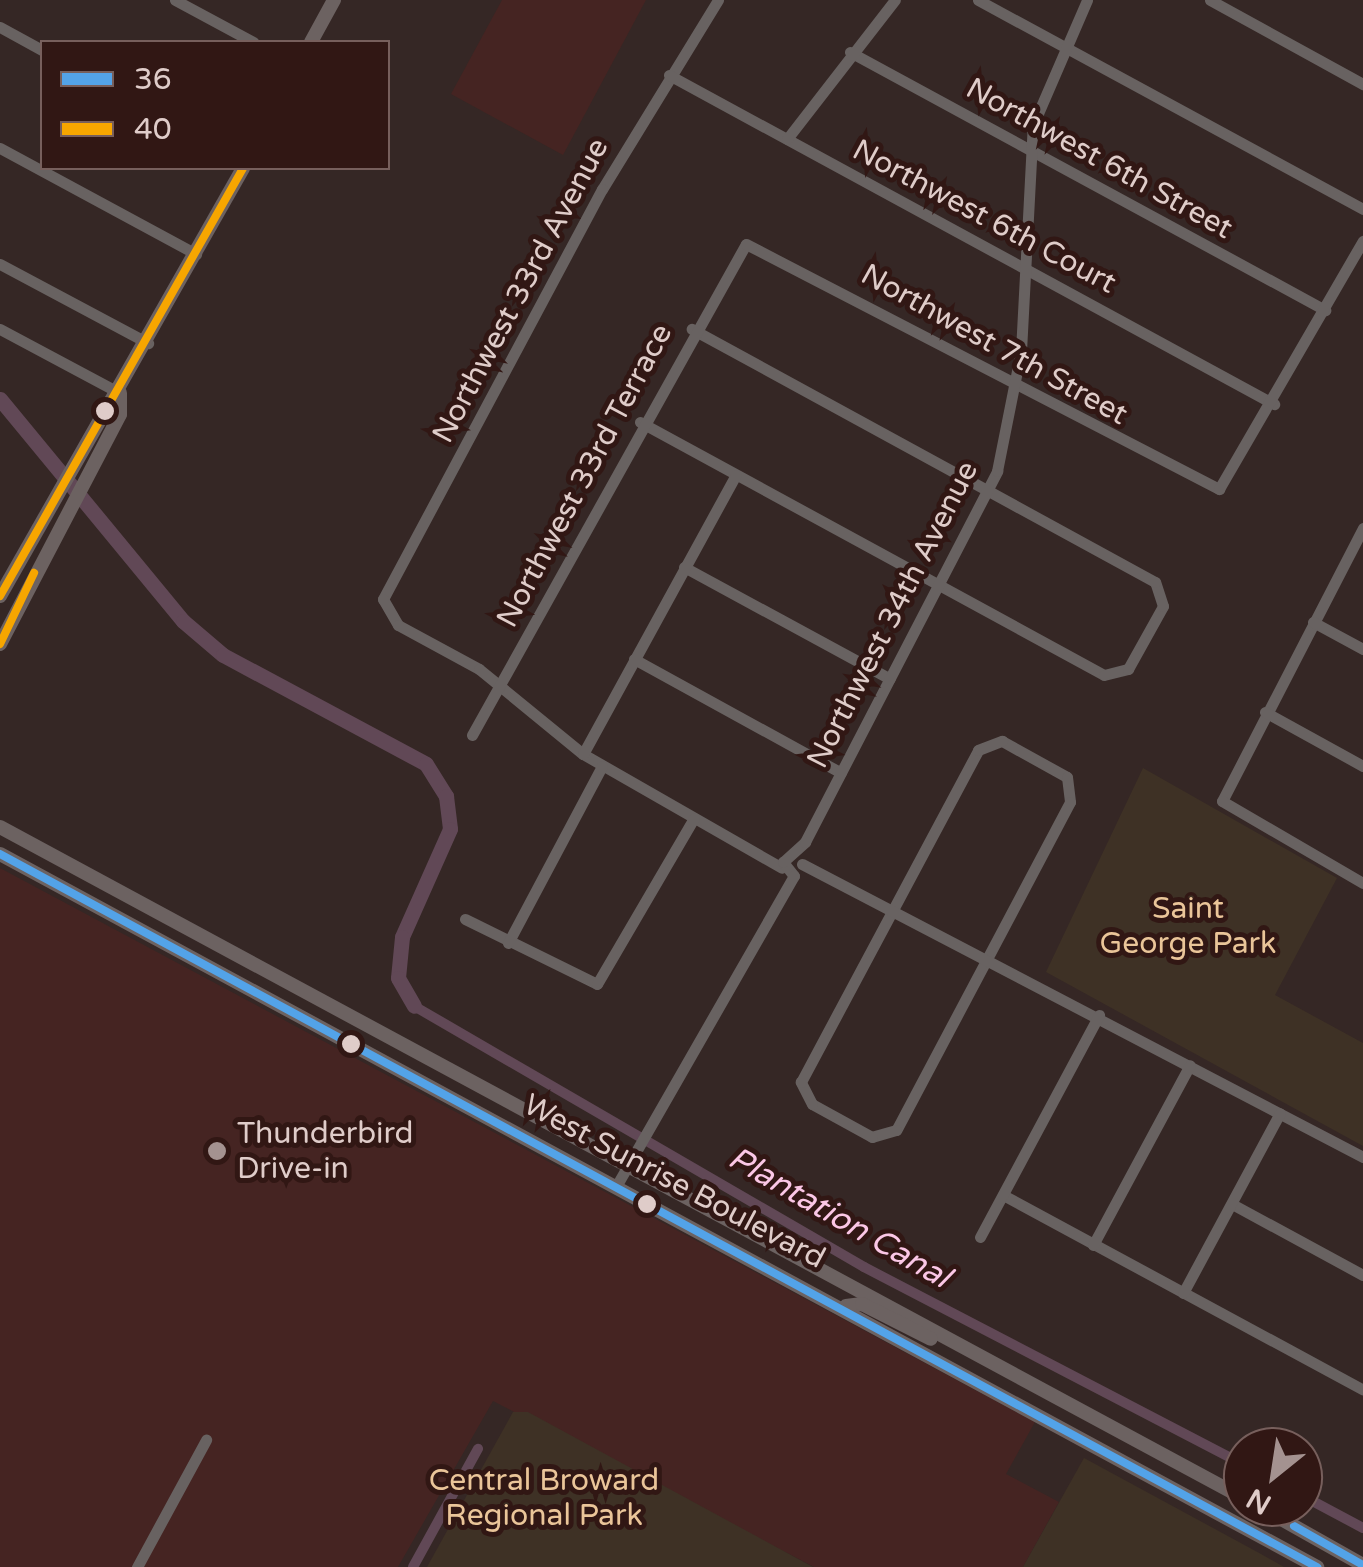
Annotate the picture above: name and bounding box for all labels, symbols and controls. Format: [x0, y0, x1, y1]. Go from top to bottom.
legend [40, 40, 390, 170]
text: 36 [134, 61, 172, 98]
street label: Northwest 6th Street [960, 71, 1238, 247]
text: 40 [134, 111, 172, 148]
street label: Northwest 6th Court [846, 132, 1122, 302]
street label: Northwest 33rd Avenue [425, 133, 617, 449]
street label: Northwest 7th Street [855, 257, 1133, 433]
street label: Northwest 33rd Terrace [490, 318, 680, 634]
unlabelled marker [95, 401, 115, 421]
street label: Northwest 34th Avenue [800, 456, 986, 774]
park label: Saint George Park [1100, 891, 1276, 962]
unlabelled marker [341, 1034, 361, 1054]
street label: West Sunrise Boulevard [517, 1087, 831, 1277]
place label: Thunderbird Drive-in [237, 1116, 414, 1186]
water label: Plantation Canal [721, 1139, 957, 1297]
marker: Thunderbird Drive-in [206, 1140, 228, 1162]
unlabelled marker [637, 1194, 657, 1214]
north arrow [1223, 1427, 1323, 1527]
park label: Central Broward Regional Park [429, 1463, 659, 1534]
text: N [1241, 1481, 1277, 1522]

